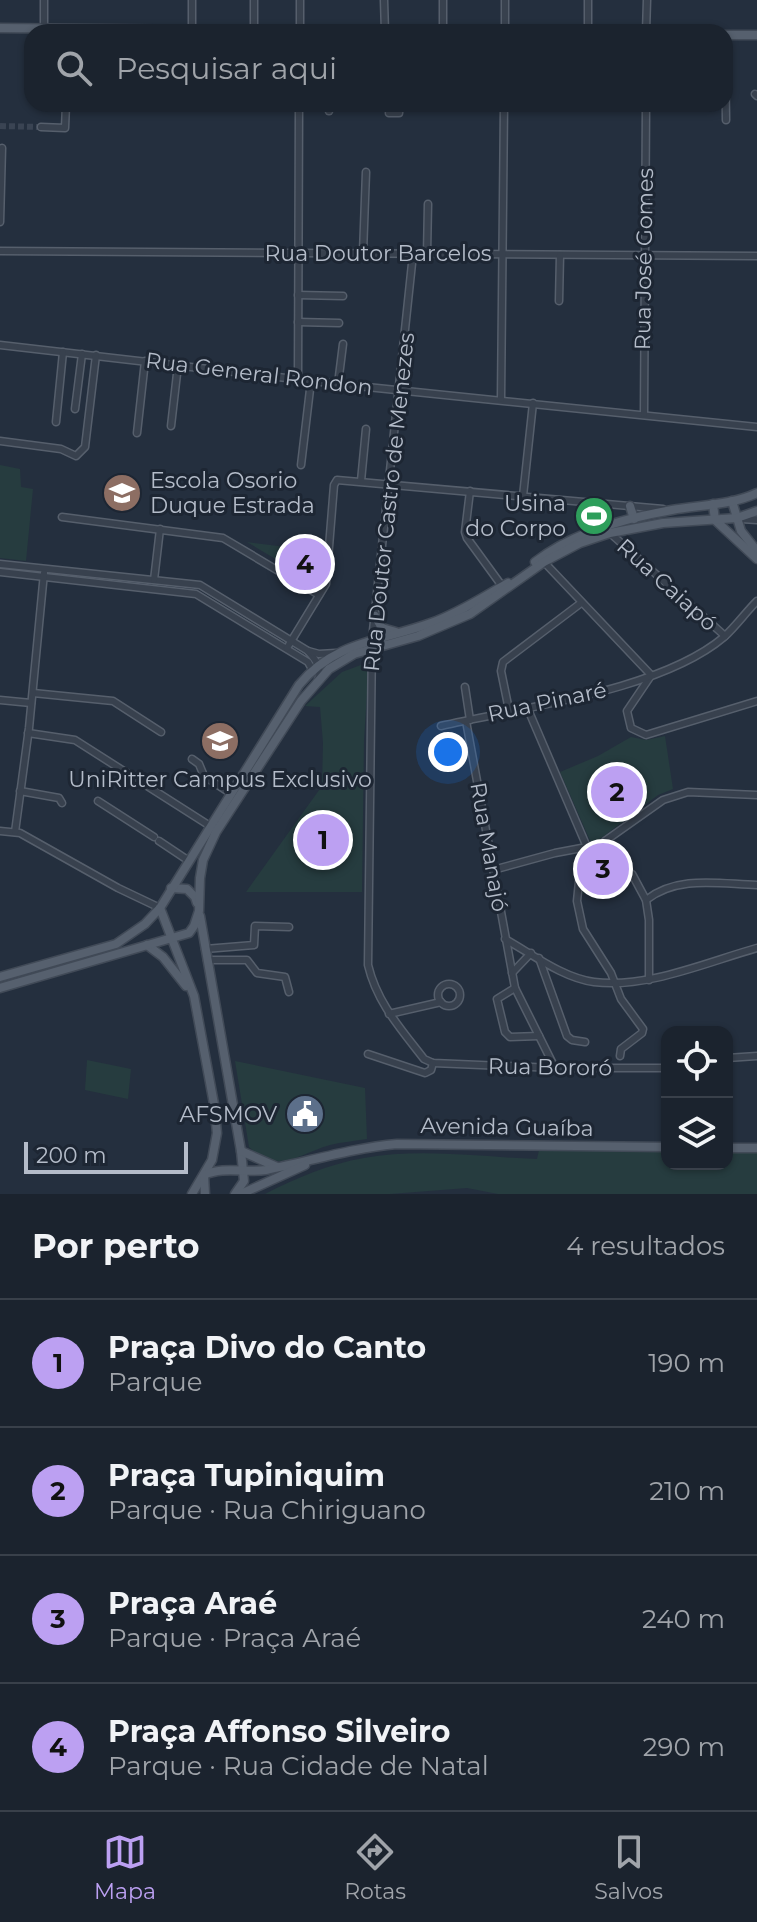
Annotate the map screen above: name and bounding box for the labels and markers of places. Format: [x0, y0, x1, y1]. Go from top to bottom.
place label: Escola Osorio Duque Estrada [150, 467, 315, 519]
school or university icon: Escola Osorio Duque Estrada [101, 472, 143, 514]
place label: Usina do Corpo [465, 490, 566, 542]
sports icon: Usina do Corpo [573, 495, 615, 537]
pin: 4 [279, 534, 331, 594]
school or university icon: UniRitter Campus Exclusivo [199, 720, 241, 762]
pin: 2 [591, 762, 643, 822]
place label: UniRitter Campus Exclusivo [68, 766, 372, 793]
pin: 1 [297, 810, 349, 870]
pin: 3 [577, 839, 629, 899]
public building icon: AFSMOV [284, 1093, 326, 1135]
place label: AFSMOV [179, 1101, 278, 1128]

